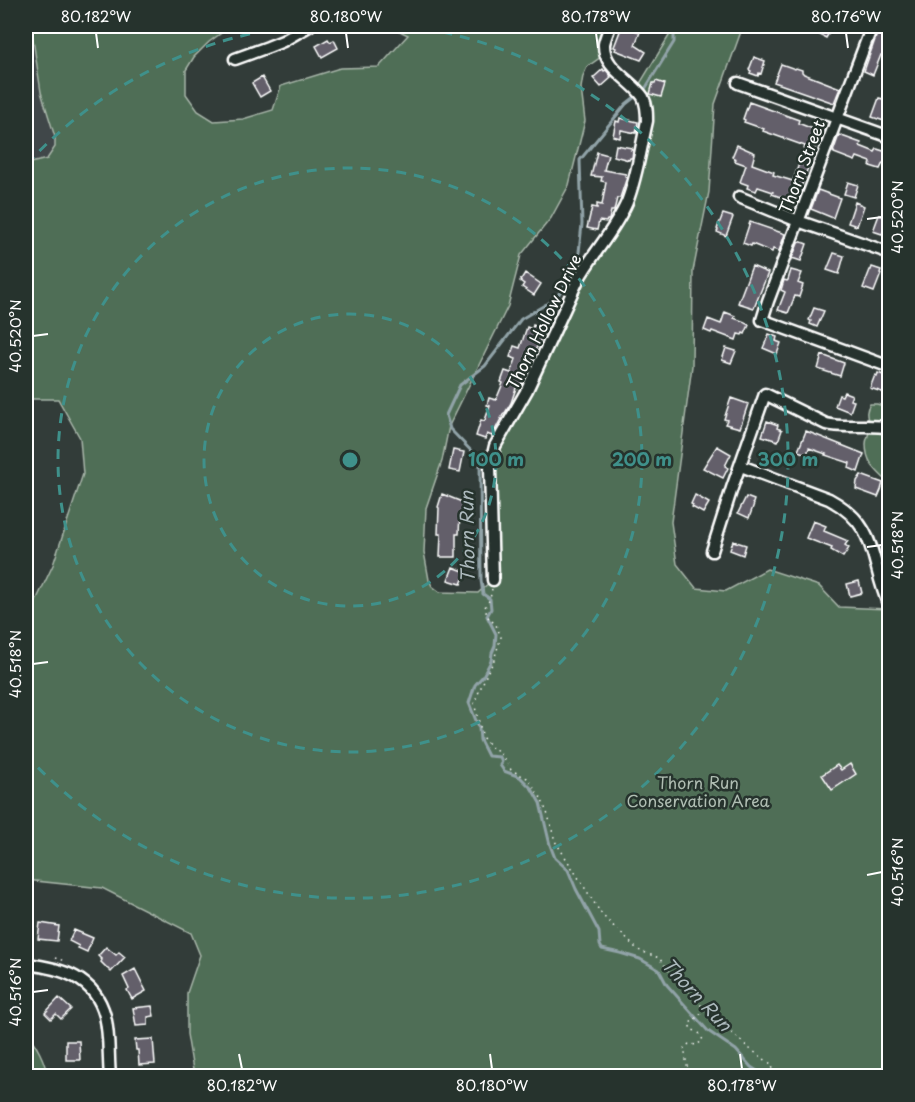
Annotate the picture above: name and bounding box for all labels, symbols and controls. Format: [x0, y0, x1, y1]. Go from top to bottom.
text: 80.182°W [61, 4, 132, 27]
text: 80.180°W [310, 4, 383, 27]
text: 80.178°W [561, 4, 631, 27]
text: 80.176°W [811, 4, 882, 27]
street label: Thorn Street [772, 116, 830, 217]
text: 40.520°N [885, 180, 908, 254]
street label: Thorn Hollow Drive [500, 250, 586, 394]
text: 40.520°N [3, 299, 26, 373]
text: 100 m [468, 445, 524, 472]
text: 200 m [612, 445, 672, 472]
text: 300 m [758, 445, 818, 472]
centre of rings [340, 450, 360, 470]
water label: Thorn Run [452, 490, 481, 583]
text: 40.518°N [885, 511, 908, 579]
text: 40.518°N [3, 630, 26, 698]
park label: Thorn Run Conservation Area [626, 770, 770, 812]
text: 40.516°N [885, 837, 908, 907]
water label: Thorn Run [656, 951, 739, 1038]
text: 40.516°N [3, 957, 26, 1027]
text: 80.182°W [207, 1073, 278, 1096]
text: 80.180°W [456, 1073, 529, 1096]
text: 80.178°W [707, 1073, 777, 1096]

